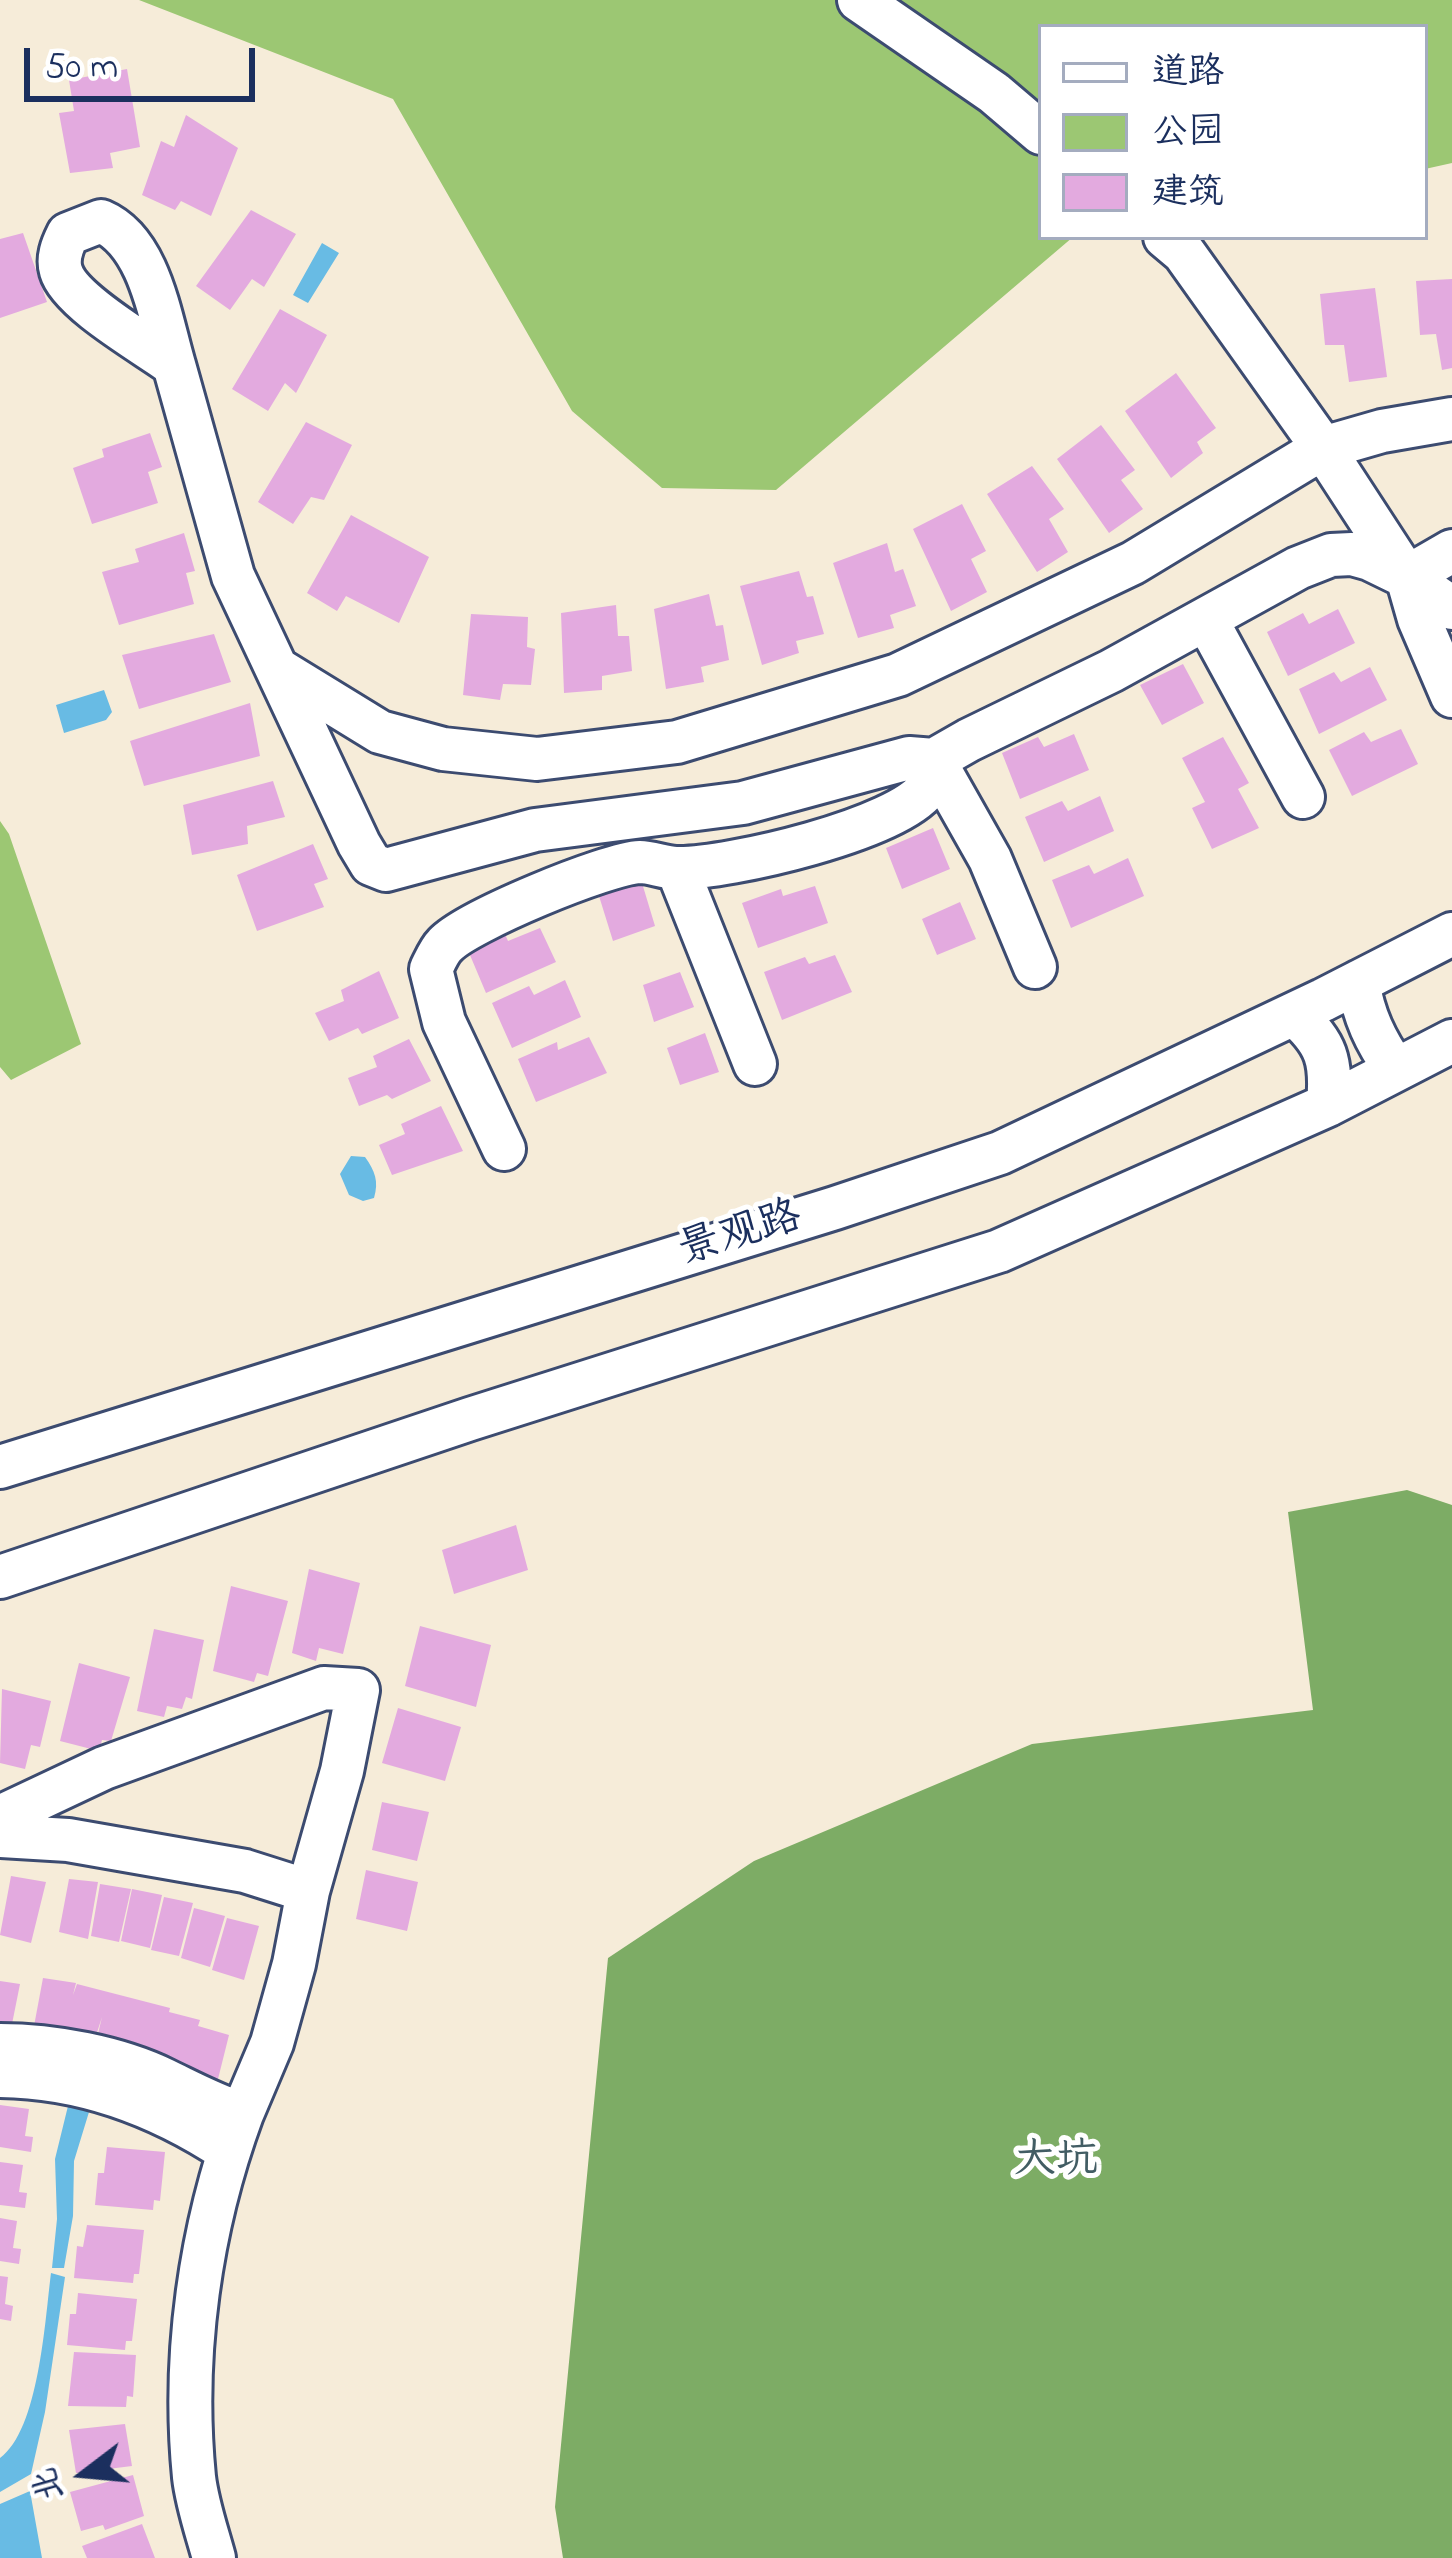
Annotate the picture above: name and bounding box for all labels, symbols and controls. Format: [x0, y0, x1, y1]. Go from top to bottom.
scale bar [30, 24, 261, 98]
legend [1038, 24, 1428, 240]
text: 50 m [45, 42, 118, 95]
text: 道路 [1152, 47, 1224, 100]
text: 公园 [1152, 107, 1224, 160]
text: 建筑 [1152, 167, 1224, 220]
street label: 景观路 [673, 1194, 809, 1280]
park label: 大坑 [1014, 2139, 1098, 2189]
north arrow [24, 2414, 144, 2534]
text: 北 [22, 2461, 77, 2506]

